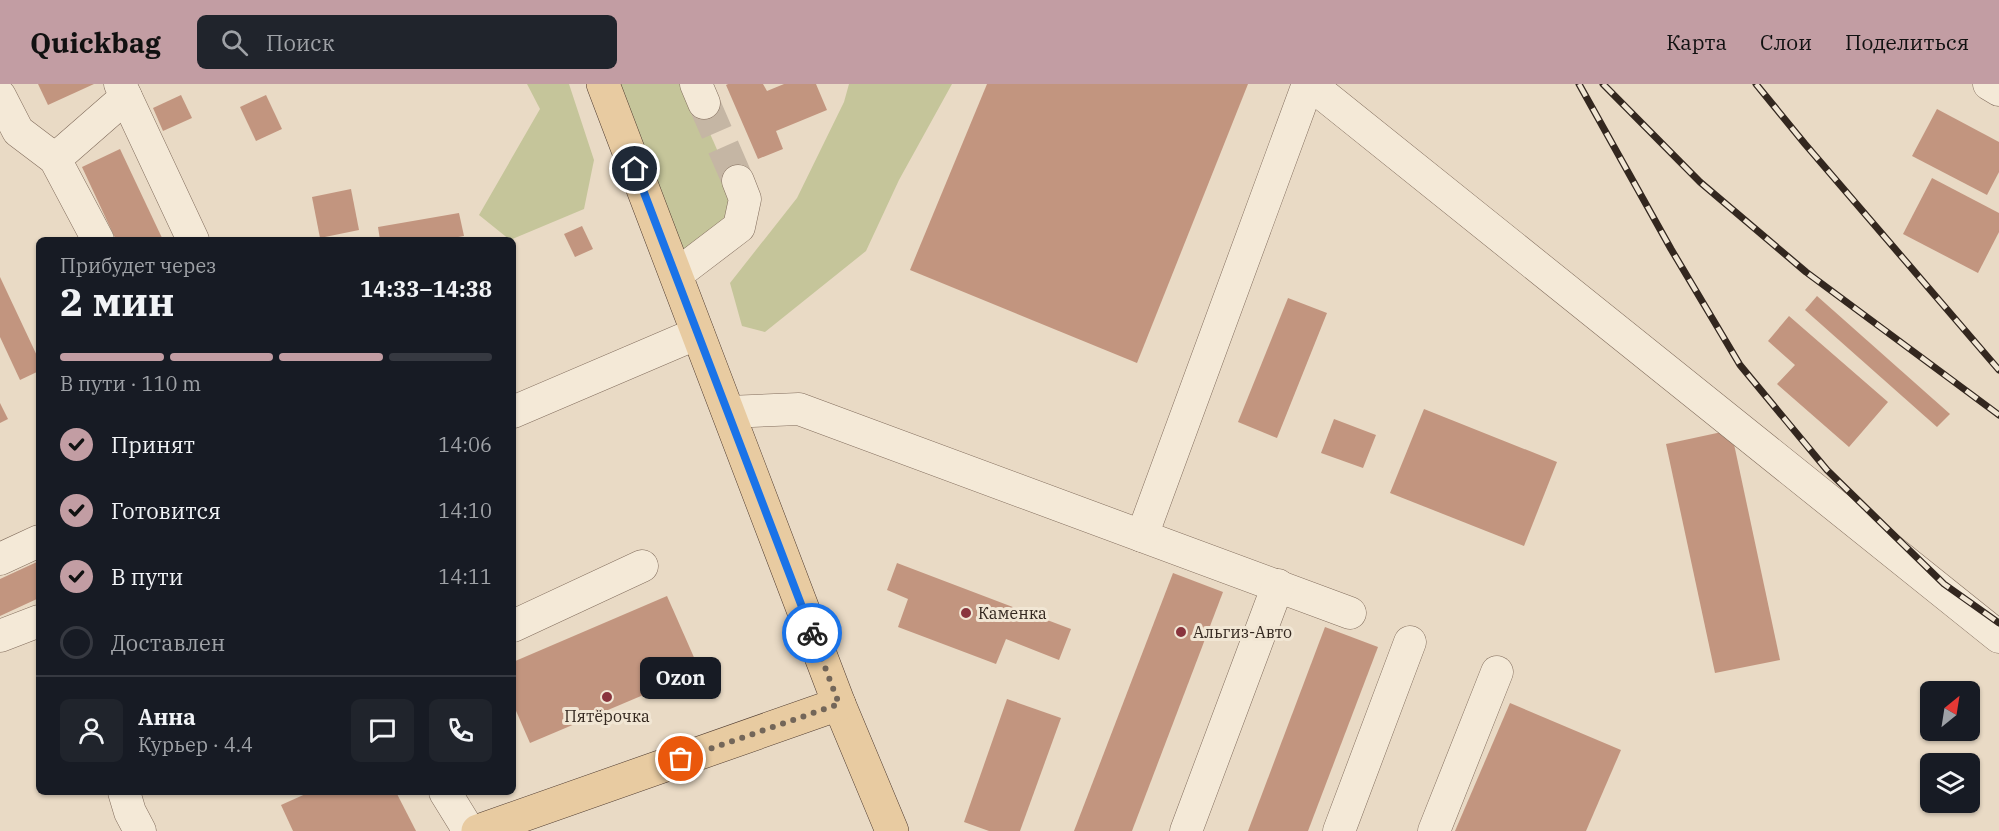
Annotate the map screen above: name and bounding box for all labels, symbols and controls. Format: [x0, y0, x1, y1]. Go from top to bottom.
search box [197, 15, 617, 69]
text: Quickbag [30, 24, 161, 61]
icon: search [218, 26, 251, 59]
text: Поиск [266, 28, 334, 57]
text: Карта [1666, 28, 1727, 56]
text: Слои [1760, 28, 1812, 56]
text: Поделиться [1845, 28, 1969, 56]
pin [609, 143, 660, 194]
icon: home [618, 152, 651, 185]
text: Прибудет через [60, 252, 216, 279]
text: 14:33–14:38 [360, 274, 492, 303]
text: 2 мин [60, 276, 174, 327]
text: В пути · 110 m [60, 370, 201, 397]
icon: check [60, 428, 93, 461]
text: Принят [111, 430, 195, 459]
text: 14:06 [438, 431, 492, 458]
icon: check [60, 494, 93, 527]
text: Готовится [111, 496, 221, 525]
text: 14:10 [438, 497, 492, 524]
icon: check [60, 560, 93, 593]
text: В пути [111, 562, 183, 591]
text: 14:11 [438, 563, 492, 590]
courier [782, 603, 842, 663]
place label: Каменка [978, 603, 1047, 623]
marker: Каменка [959, 606, 973, 620]
icon: bike [796, 617, 829, 650]
place label: Альгиз-Авто [1193, 622, 1292, 642]
marker: Альгиз-Авто [1174, 625, 1188, 639]
text: Доставлен [111, 628, 225, 657]
callout: Ozon [640, 657, 722, 699]
text: Ozon [655, 664, 706, 691]
north arrow [1920, 681, 1980, 741]
map controls [1920, 681, 1980, 813]
marker: Пятёрочка [600, 690, 614, 704]
button: person [60, 699, 123, 762]
button: chat [351, 699, 414, 762]
button: phone [429, 699, 492, 762]
text: Анна [138, 702, 196, 731]
place label: Пятёрочка [564, 706, 650, 726]
text: Курьер · 4.4 [138, 731, 253, 758]
pin [655, 733, 706, 784]
icon: bag [664, 742, 697, 775]
button: layers [1920, 753, 1980, 813]

